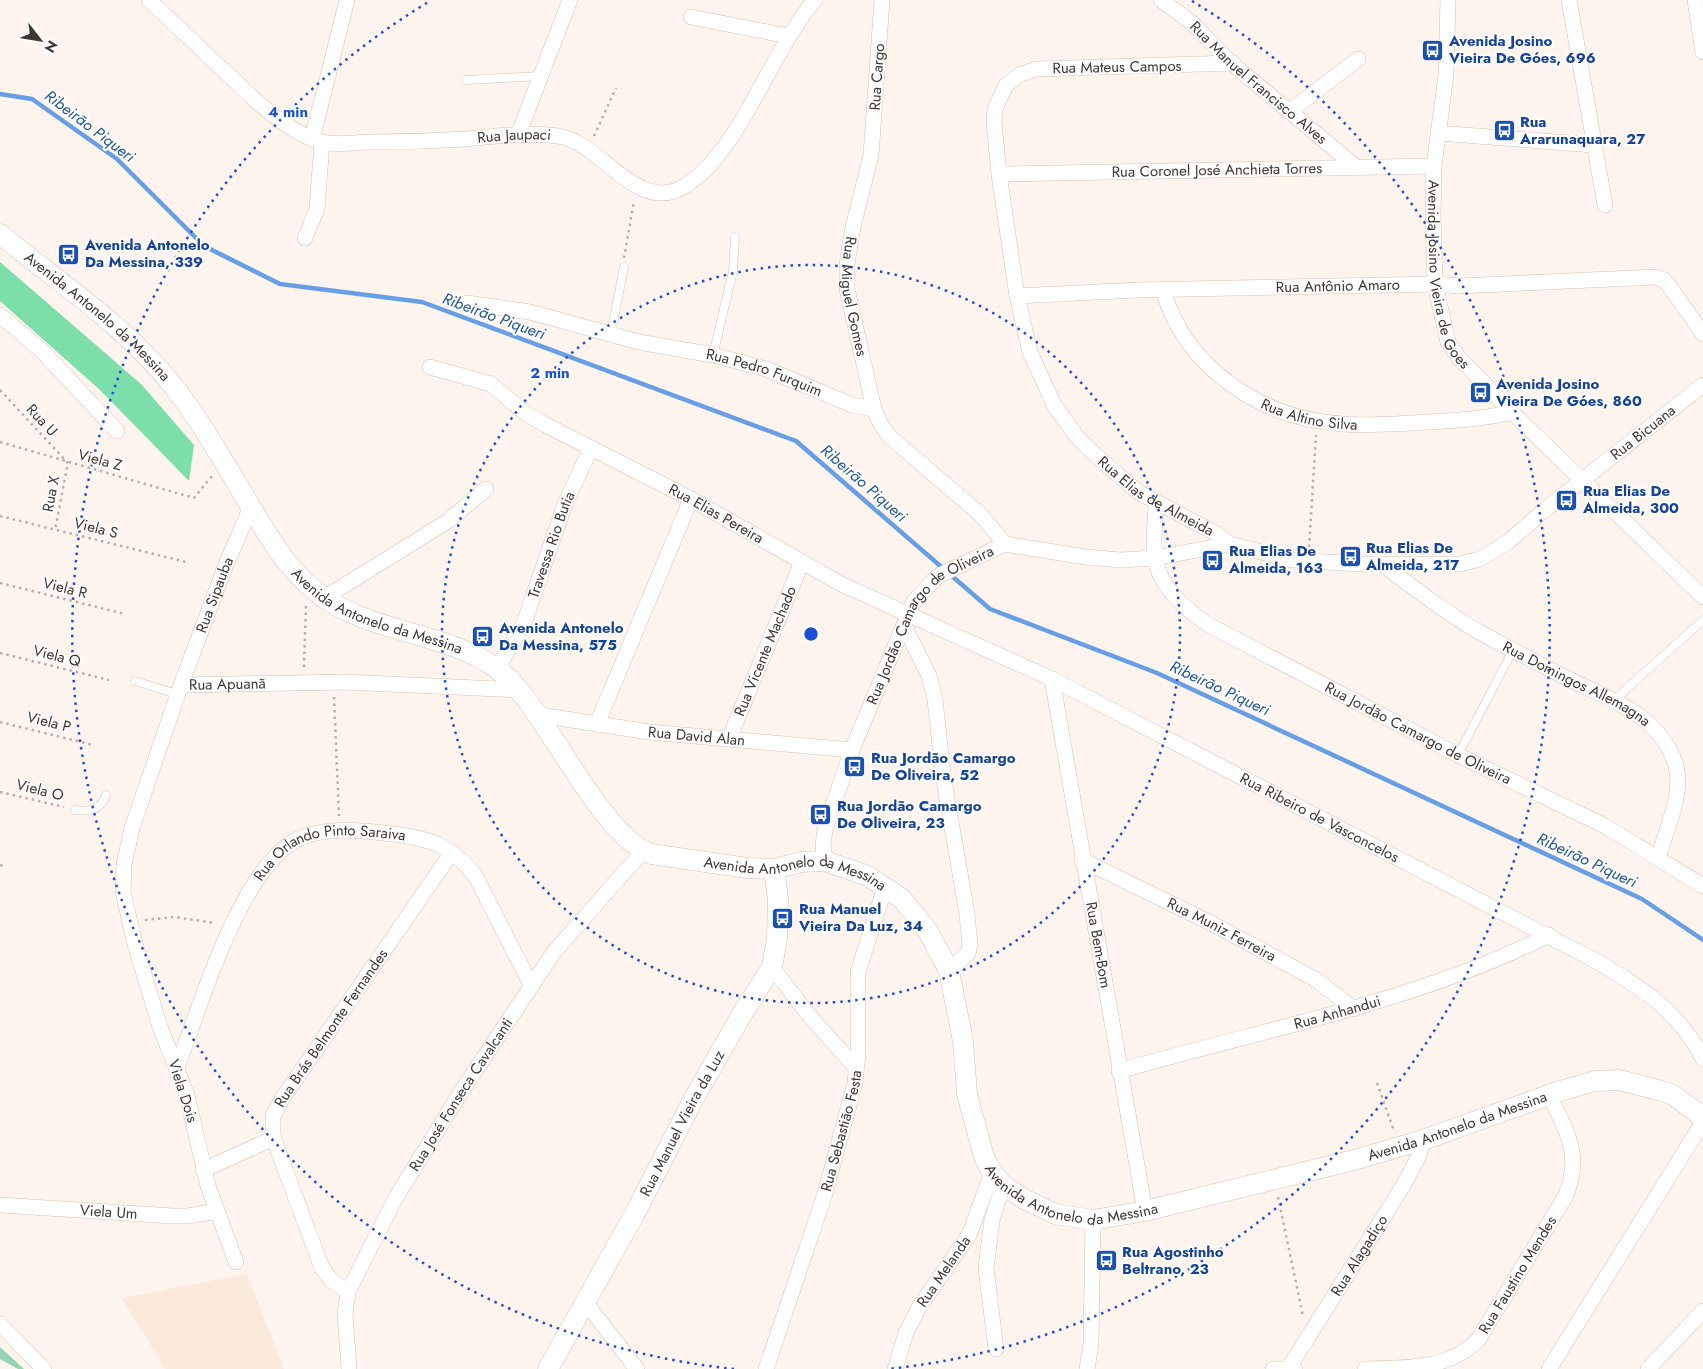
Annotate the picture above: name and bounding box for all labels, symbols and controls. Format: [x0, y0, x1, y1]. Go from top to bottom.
north arrow [15, 15, 65, 65]
street label: Rua Manuel Francisco Alves [1185, 16, 1332, 149]
place label: Avenida Josino Vieira De Góes, 696 [1448, 30, 1596, 69]
text: N [40, 37, 63, 57]
bus stop icon: Avenida Josino Vieira De Góes, 696 [1421, 38, 1445, 62]
street label: Rua Cargo [864, 43, 890, 111]
street label: Rua Mateus Campos [1052, 55, 1182, 79]
water label: Ribeirão Piqueri [40, 84, 141, 168]
text: 4 min [268, 101, 308, 123]
place label: Rua Ararunaquara, 27 [1519, 111, 1646, 150]
bus stop icon: Rua Ararunaquara, 27 [1492, 119, 1516, 143]
street label: Rua Jaupaci [476, 123, 552, 149]
street label: Rua Coronel José Anchieta Torres [1111, 157, 1323, 183]
street label: Avenida Josino Vieira de Goes [1422, 180, 1475, 374]
place label: Avenida Antonelo Da Messina, 339 [84, 234, 210, 273]
street label: Rua Miguel Gomes [836, 235, 873, 358]
bus stop icon: Avenida Antonelo Da Messina, 339 [57, 242, 81, 266]
street label: Avenida Antonelo da Messina [20, 247, 176, 386]
street label: Rua Antônio Amaro [1276, 274, 1400, 298]
water label: Ribeirão Piqueri [439, 287, 550, 346]
street label: Rua Pedro Furquim [704, 343, 826, 402]
text: 2 min [530, 362, 570, 384]
place label: Avenida Josino Vieira De Góes, 860 [1495, 373, 1642, 412]
bus stop icon: Avenida Josino Vieira De Góes, 860 [1468, 381, 1492, 405]
street label: Rua Altino Silva [1257, 393, 1358, 436]
street label: Rua U [21, 399, 63, 441]
street label: Rua Bicuana [1606, 400, 1680, 465]
water label: Ribeirão Piqueri [816, 439, 913, 528]
street label: Viela Z [75, 444, 125, 476]
street label: Rua Elias de Almeida [1093, 451, 1218, 541]
street label: Rua X [37, 473, 65, 514]
street label: Rua Elias Pereira [665, 478, 768, 549]
place label: Rua Elias De Almeida, 300 [1582, 480, 1679, 519]
street label: Travessa Rio Butia [522, 488, 580, 601]
bus stop icon: Rua Elias De Almeida, 300 [1555, 488, 1579, 512]
street label: Viela S [72, 512, 120, 544]
place label: Rua Elias De Almeida, 217 [1365, 537, 1460, 576]
street label: Rua Jordão Camargo de Oliveira [861, 540, 997, 708]
place label: Rua Elias De Almeida, 163 [1228, 540, 1323, 579]
bus stop icon: Rua Elias De Almeida, 217 [1338, 545, 1362, 569]
bus stop icon: Rua Elias De Almeida, 163 [1201, 548, 1225, 572]
street label: Rua Sipauba [190, 554, 239, 636]
street label: Avenida Antonelo da Messina [286, 563, 466, 660]
street label: Viela R [40, 572, 90, 604]
street label: Rua Vicente Machado [729, 583, 802, 720]
place label: Avenida Antonelo Da Messina, 575 [498, 617, 624, 656]
bus stop icon: Avenida Antonelo Da Messina, 575 [471, 625, 495, 649]
centre of rings [802, 625, 820, 643]
street label: Rua Domingos Allemagna [1499, 636, 1655, 732]
street label: Viela Q [31, 639, 83, 673]
water label: Ribeirão Piqueri [1166, 655, 1275, 722]
street label: Rua Apuanã [189, 672, 266, 696]
street label: Rua Jordão Camargo de Oliveira [1321, 676, 1515, 790]
street label: Viela P [25, 706, 73, 738]
street label: Rua David Alan [647, 721, 746, 751]
place label: Rua Jordão Camargo De Oliveira, 52 [871, 747, 1016, 786]
bus stop icon: Rua Jordão Camargo De Oliveira, 52 [843, 755, 867, 779]
street label: Rua Ribeiro de Vasconcelos [1236, 767, 1403, 868]
street label: Viela O [14, 773, 66, 807]
place label: Rua Jordão Camargo De Oliveira, 23 [837, 795, 982, 834]
bus stop icon: Rua Jordão Camargo De Oliveira, 23 [809, 803, 833, 827]
street label: Rua Orlando Pinto Saraiva [248, 819, 407, 885]
water label: Ribeirão Piqueri [1533, 827, 1642, 894]
street label: Avenida Antonelo da Messina [702, 850, 891, 896]
street label: Rua Muniz Ferreira [1163, 892, 1280, 967]
place label: Rua Manuel Vieira Da Luz, 34 [798, 898, 923, 937]
street label: Rua Bem-Bom [1080, 900, 1117, 990]
bus stop icon: Rua Manuel Vieira Da Luz, 34 [771, 906, 795, 930]
street label: Rua Brás Belmonte Fernandes [269, 944, 393, 1111]
street label: Rua Anhandui [1292, 990, 1383, 1035]
street label: Rua José Fonseca Cavalcanti [404, 1013, 518, 1176]
street label: Rua Manuel Vieira da Luz [634, 1046, 730, 1200]
street label: Viela Dois [162, 1057, 204, 1125]
street label: Rua Sebastião Festa [815, 1069, 867, 1194]
street label: Avenida Antonelo da Messina [1365, 1086, 1550, 1166]
street label: Avenida Antonelo da Messina [979, 1160, 1160, 1231]
street label: Viela Um [79, 1199, 138, 1225]
street label: Rua Alagadiço [1325, 1211, 1393, 1300]
street label: Rua Faustino Mendes [1473, 1212, 1562, 1338]
street label: Rua Melanda [911, 1231, 976, 1312]
place label: Rua Agostinho Beltrano, 23 [1122, 1241, 1224, 1280]
bus stop icon: Rua Agostinho Beltrano, 23 [1094, 1249, 1118, 1273]

